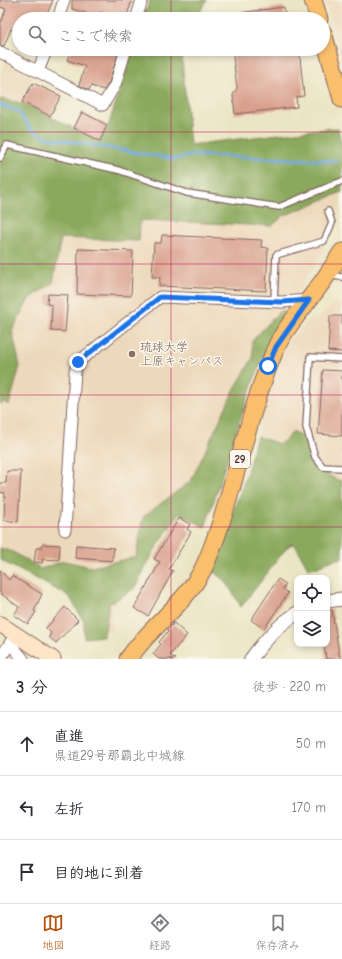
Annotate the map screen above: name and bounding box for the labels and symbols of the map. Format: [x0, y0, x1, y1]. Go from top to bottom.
place label: 琉球大学 上原キャンパス [140, 340, 224, 368]
marker: 琉球大学 上原キャンパス [127, 349, 137, 359]
route end [69, 353, 87, 371]
route start [259, 357, 277, 375]
road number: 29 [230, 450, 250, 468]

